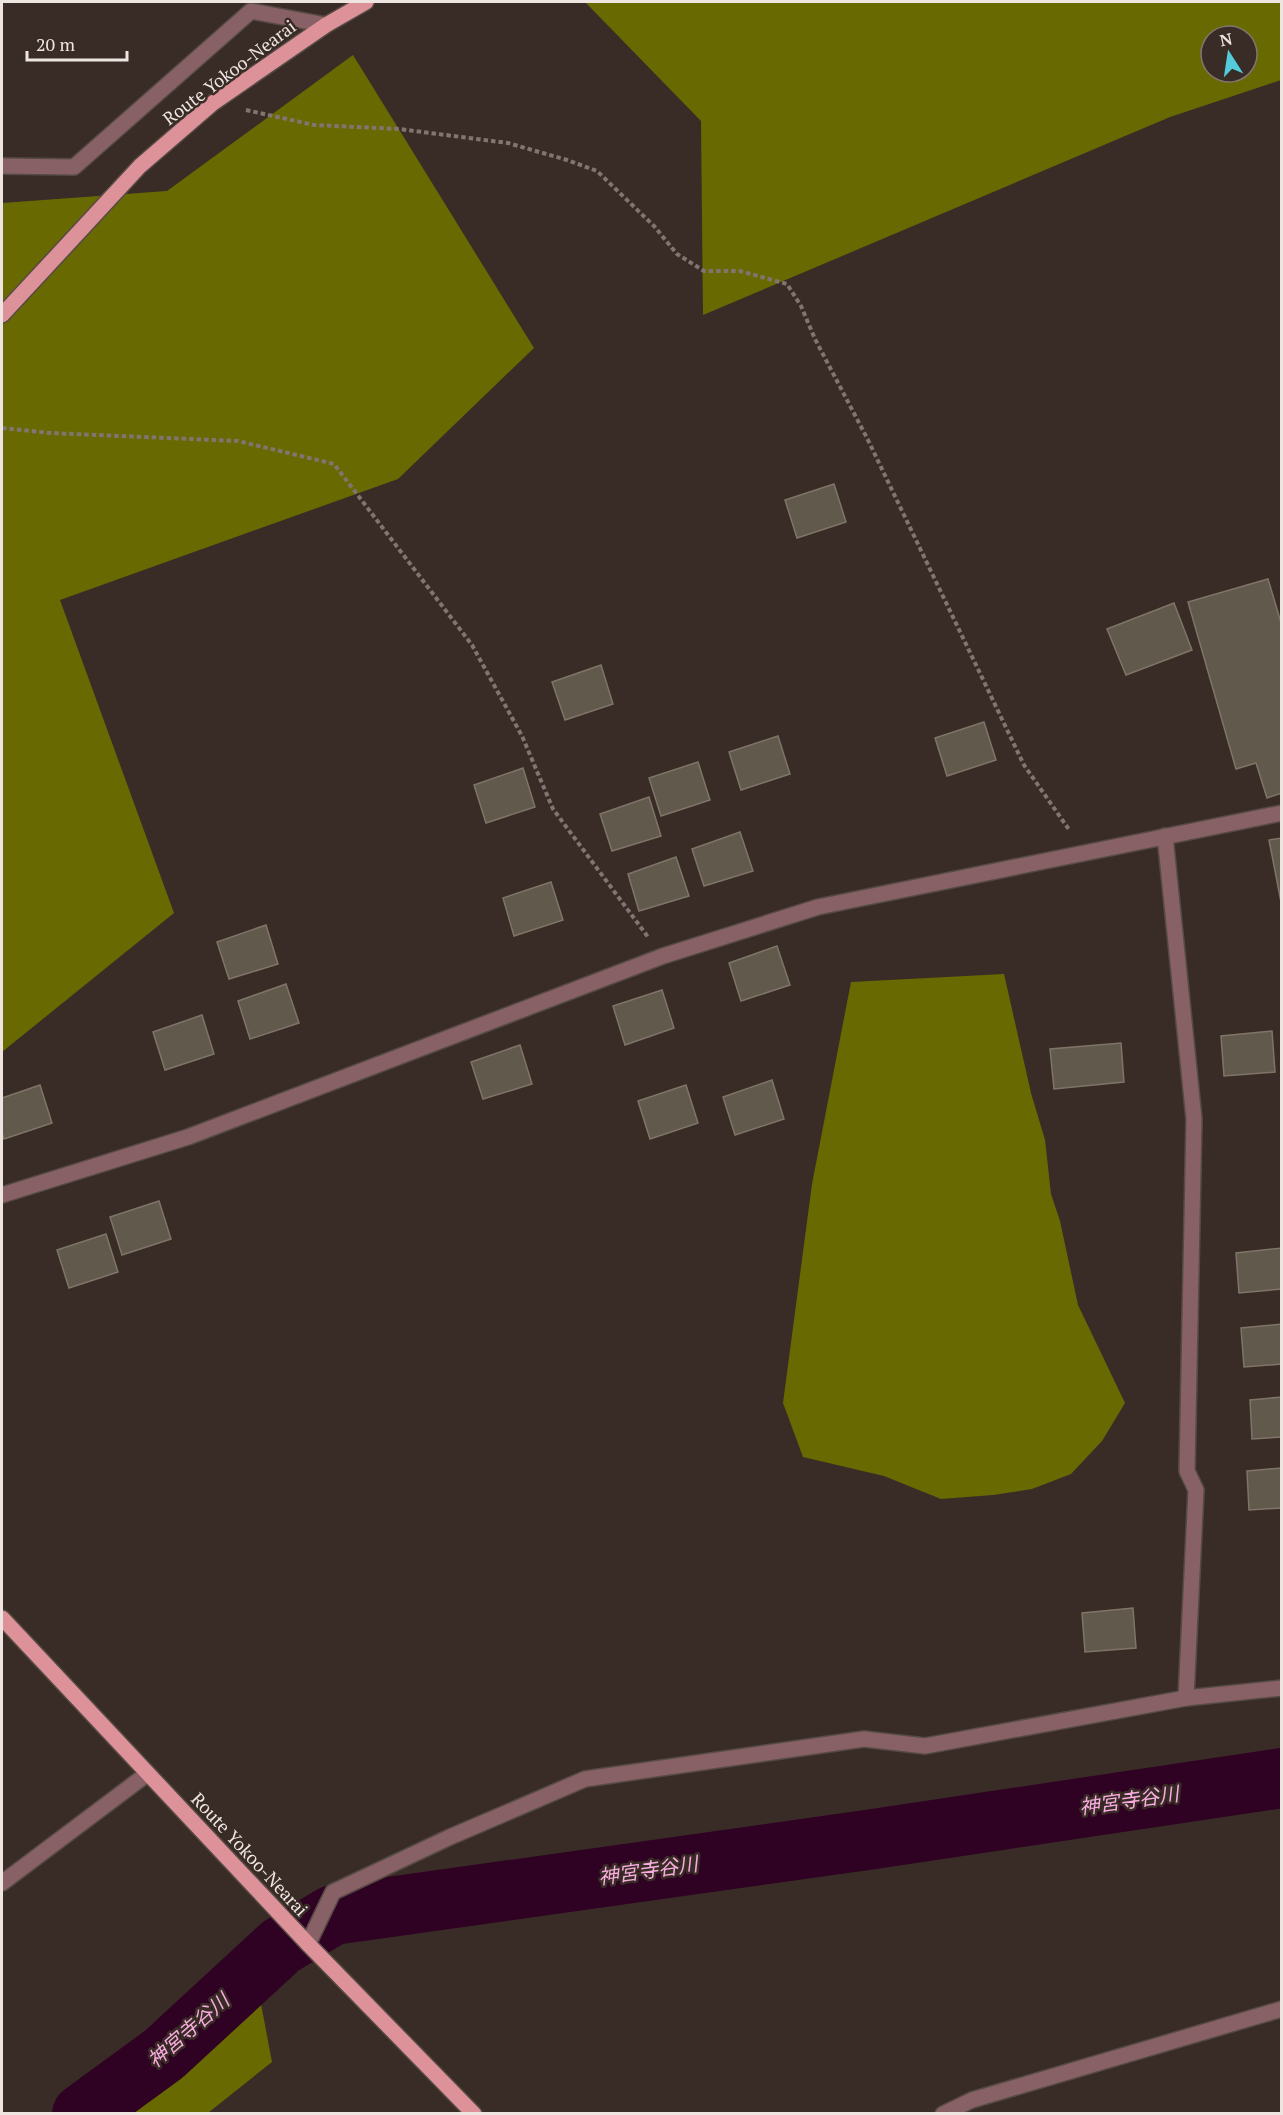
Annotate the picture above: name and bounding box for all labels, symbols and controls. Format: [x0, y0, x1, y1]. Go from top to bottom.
street label: Route Yokoo-Nearai [158, 14, 300, 130]
scale bar [27, 24, 128, 62]
north arrow [1199, 24, 1259, 84]
text: N [1218, 27, 1234, 51]
text: 20 m [36, 32, 76, 56]
water label: 神宮寺谷川 [1078, 1779, 1182, 1820]
street label: Route Yokoo-Nearai [186, 1787, 314, 1921]
water label: 神宮寺谷川 [597, 1849, 701, 1890]
water label: 神宮寺谷川 [141, 1986, 236, 2073]

